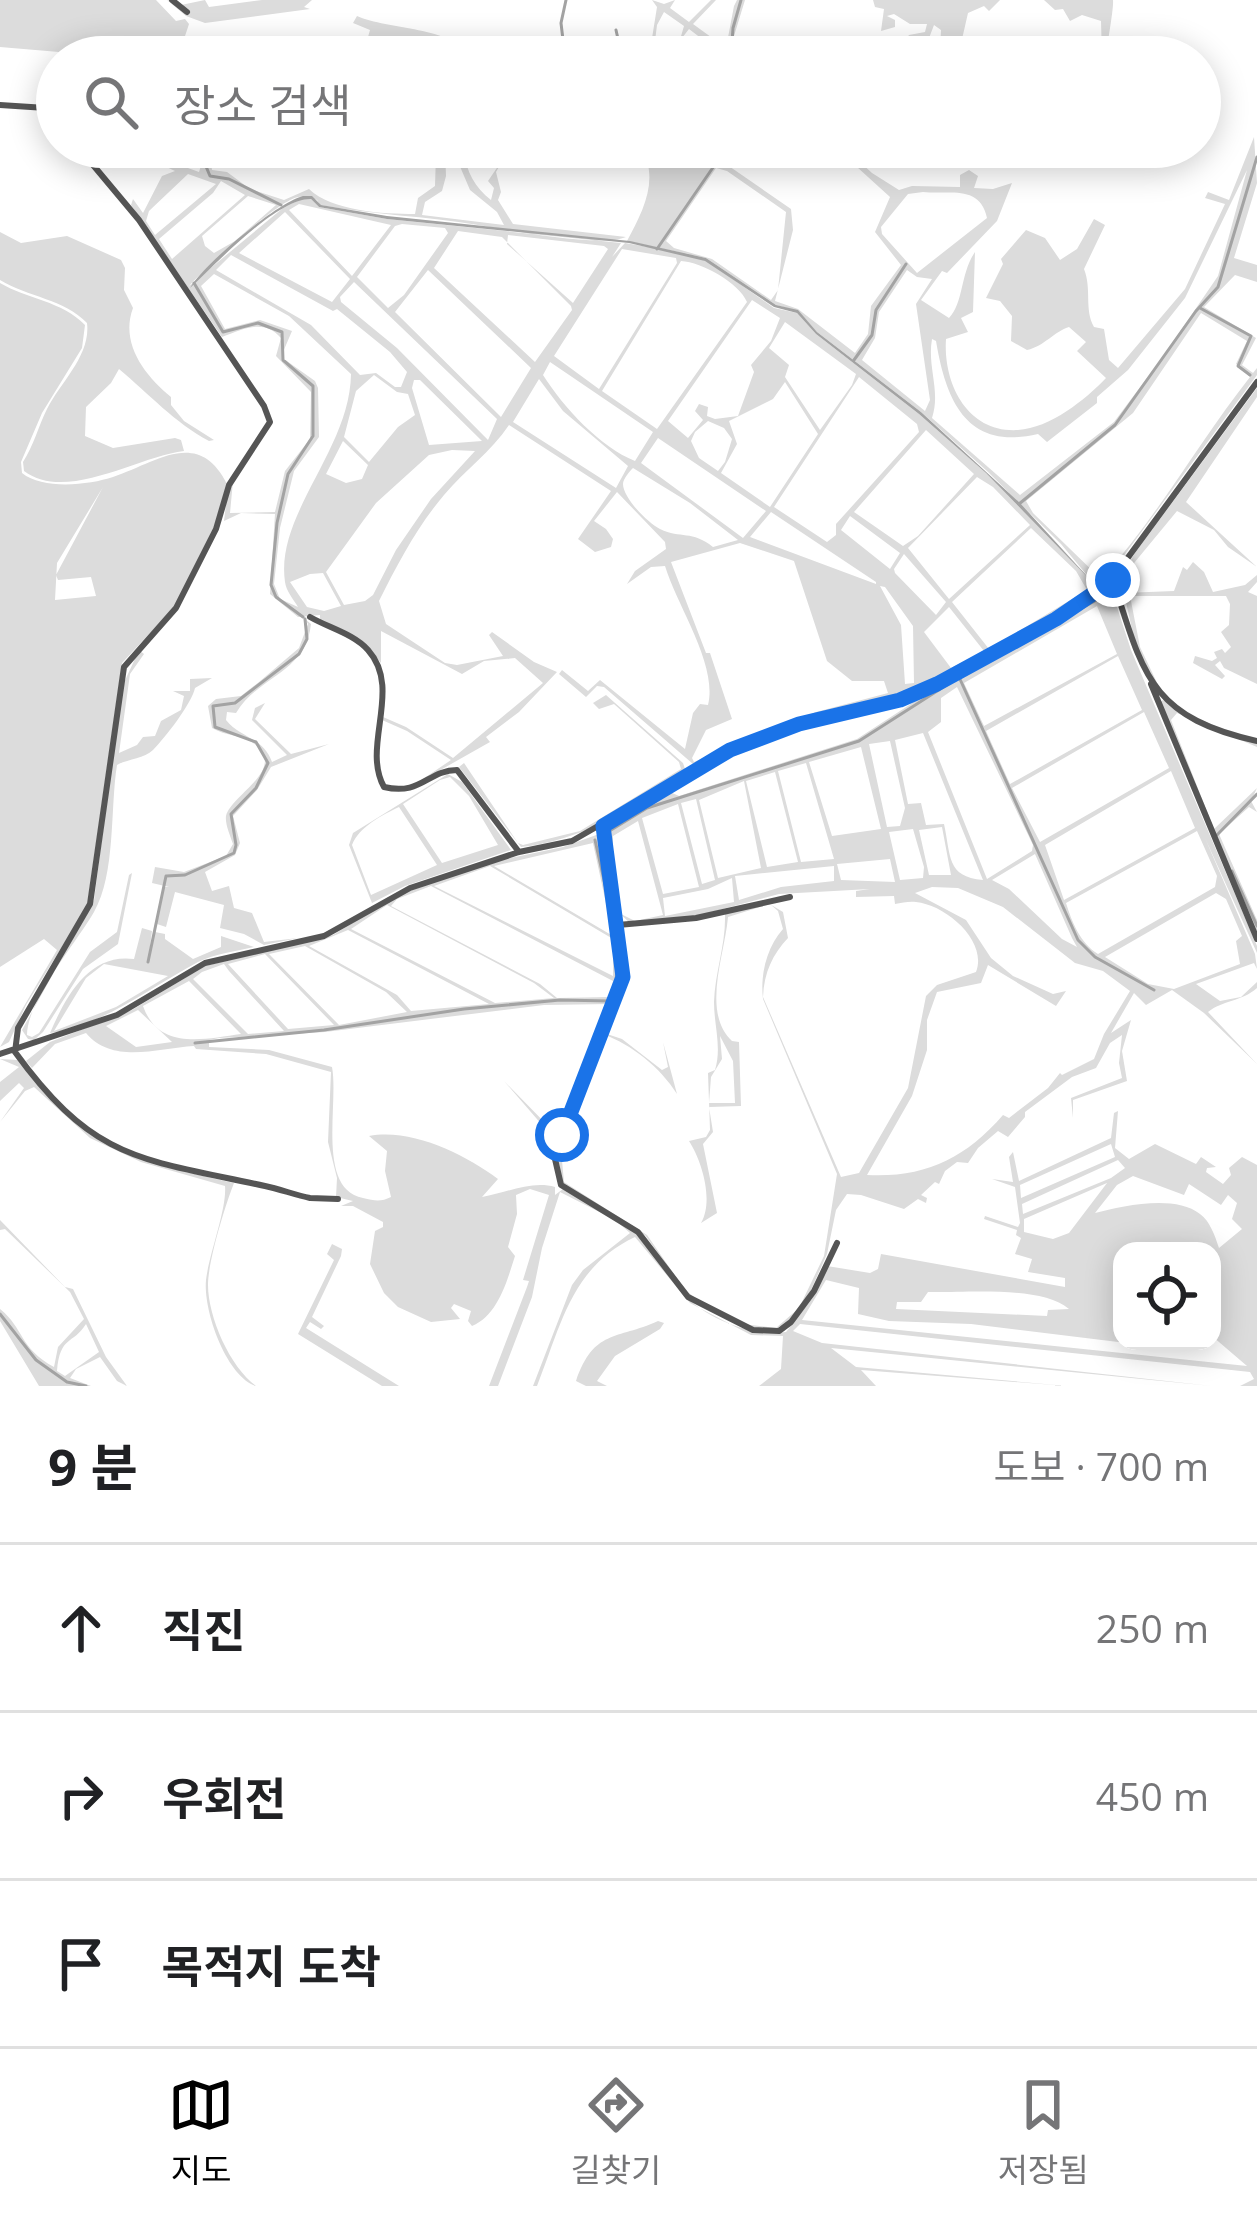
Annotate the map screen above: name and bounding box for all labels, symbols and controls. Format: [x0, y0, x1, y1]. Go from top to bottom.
search box [36, 36, 1221, 168]
icon: search [78, 69, 144, 135]
text: 장소 검색 [174, 74, 351, 135]
route end [1086, 553, 1140, 607]
route start [535, 1108, 589, 1162]
map controls [1113, 1242, 1221, 1350]
button: locate [1113, 1242, 1221, 1350]
text: 9 분 [48, 1431, 137, 1501]
text: 도보 · 700 m [994, 1439, 1209, 1492]
icon: ahead [48, 1595, 114, 1661]
text: 직진 [162, 1599, 245, 1660]
text: 250 m [1096, 1601, 1209, 1654]
icon: right [48, 1763, 114, 1829]
text: 우회전 [162, 1767, 286, 1828]
text: 450 m [1096, 1769, 1209, 1822]
icon: arrive [48, 1931, 114, 1997]
text: 목적지 도착 [162, 1935, 381, 1996]
tab: 지도 [168, 2072, 234, 2192]
tab: 길찾기 [570, 2072, 661, 2192]
tab: 저장됨 [998, 2072, 1089, 2192]

